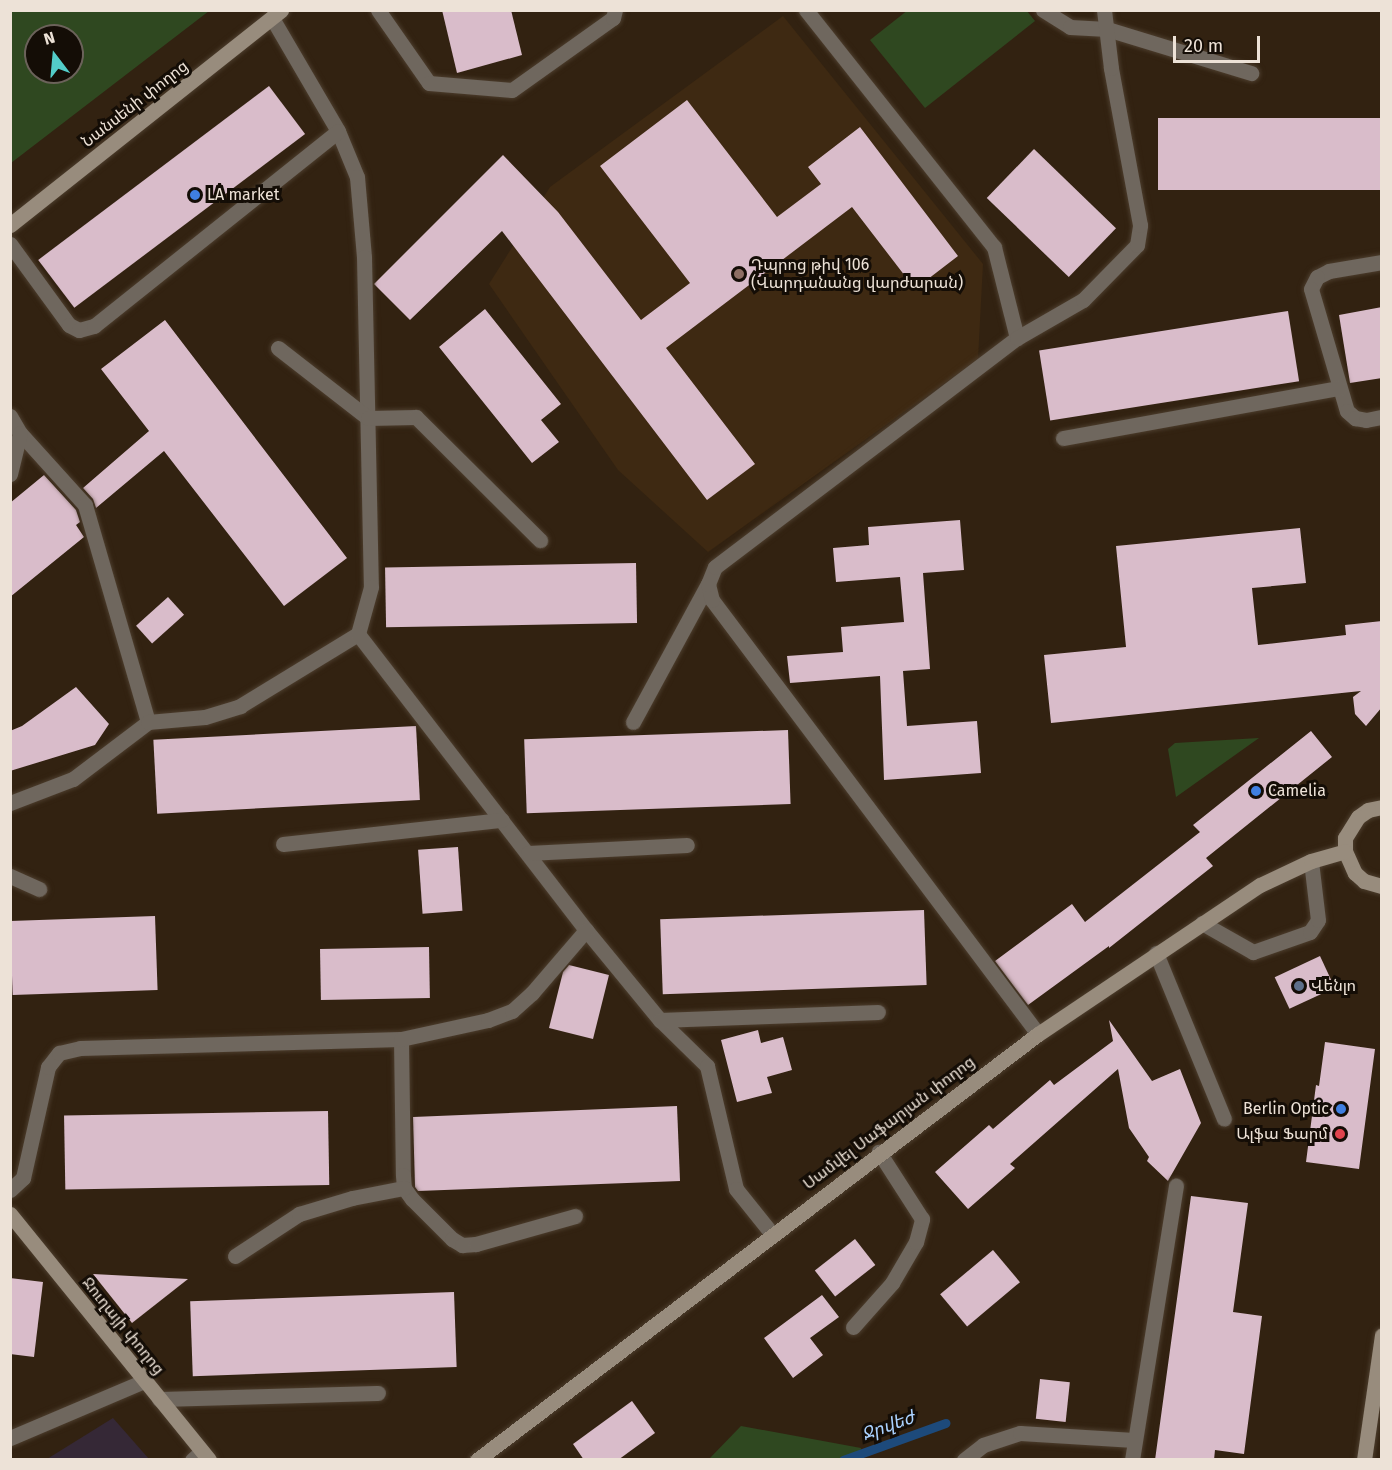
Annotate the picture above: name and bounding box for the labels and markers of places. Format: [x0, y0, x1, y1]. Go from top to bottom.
place label: LA market [207, 185, 280, 205]
marker: LA market [188, 188, 202, 202]
place label: Դպրոց թիվ 106 (Վարդանանց վարժարան) [751, 255, 963, 293]
marker: Դպրոց թիվ 106 (Վարդանանց վարժարան) [732, 267, 746, 281]
place label: Camelia [1268, 781, 1326, 801]
marker: Camelia [1249, 784, 1263, 798]
place label: Վենլո [1311, 976, 1356, 996]
marker: Վենլո [1292, 979, 1306, 993]
place label: Berlin Optic [1243, 1099, 1329, 1119]
marker: Berlin Optic [1334, 1102, 1348, 1116]
place label: Ալֆա Ֆարմ [1236, 1124, 1328, 1144]
marker: Ալֆա Ֆարմ [1333, 1127, 1347, 1141]

